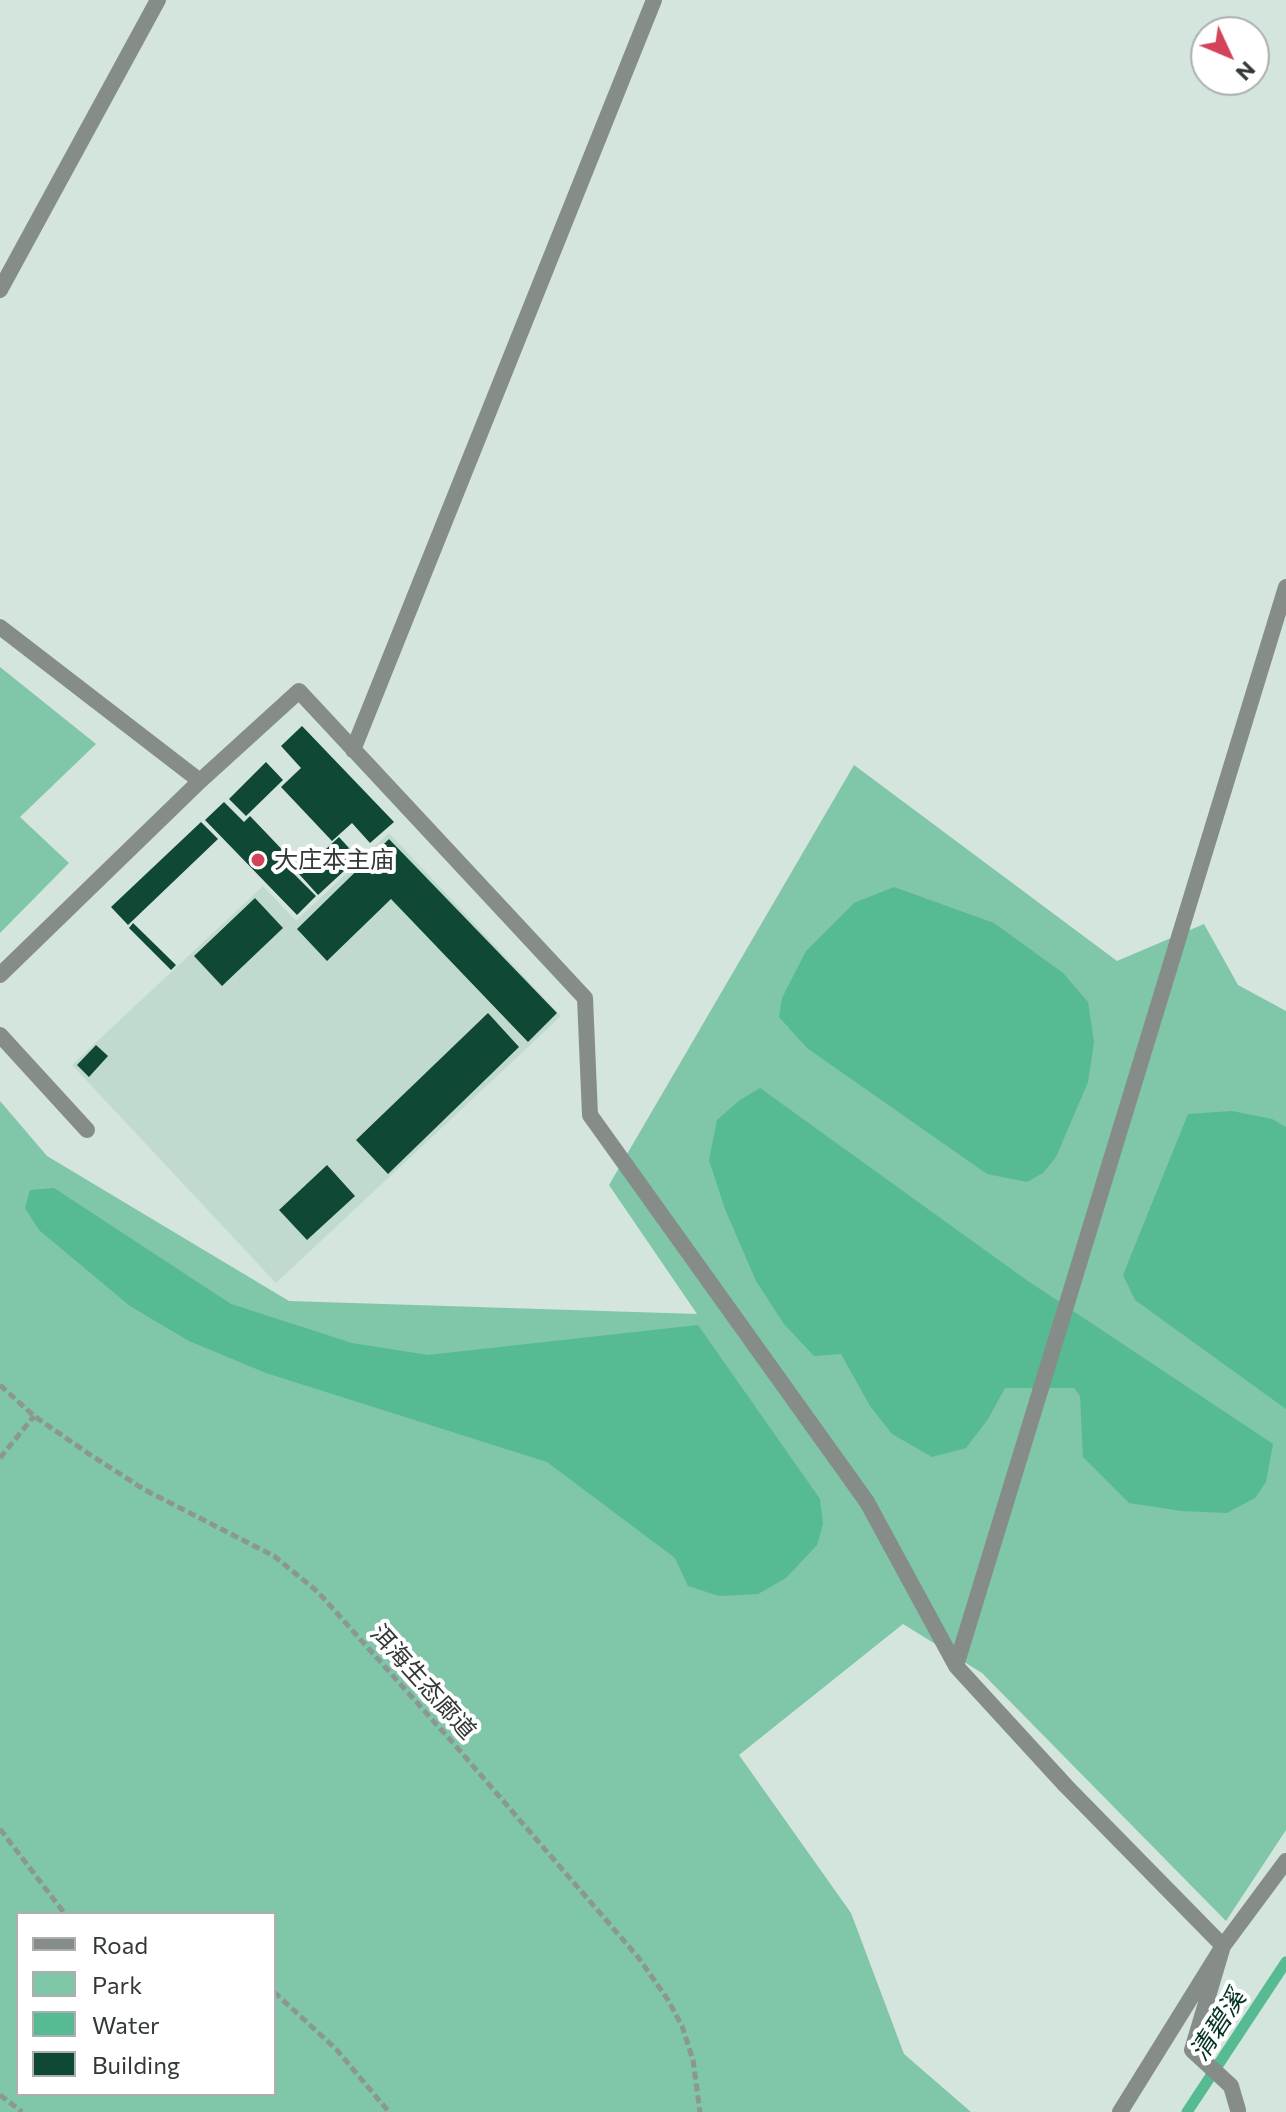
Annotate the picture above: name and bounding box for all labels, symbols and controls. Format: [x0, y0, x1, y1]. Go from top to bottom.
north arrow [1190, 16, 1270, 96]
text: N [1231, 56, 1262, 87]
place label: 大庄本主庙 [274, 846, 394, 874]
marker: 大庄本主庙 [249, 851, 267, 869]
street label: 洱海生态廊道 [364, 1619, 482, 1745]
legend [16, 1912, 276, 2096]
text: Road [92, 1930, 148, 1959]
text: Park [92, 1970, 142, 1999]
water label: 清碧溪 [1184, 1984, 1252, 2066]
text: Water [92, 2010, 160, 2039]
text: Building [92, 2050, 180, 2079]

